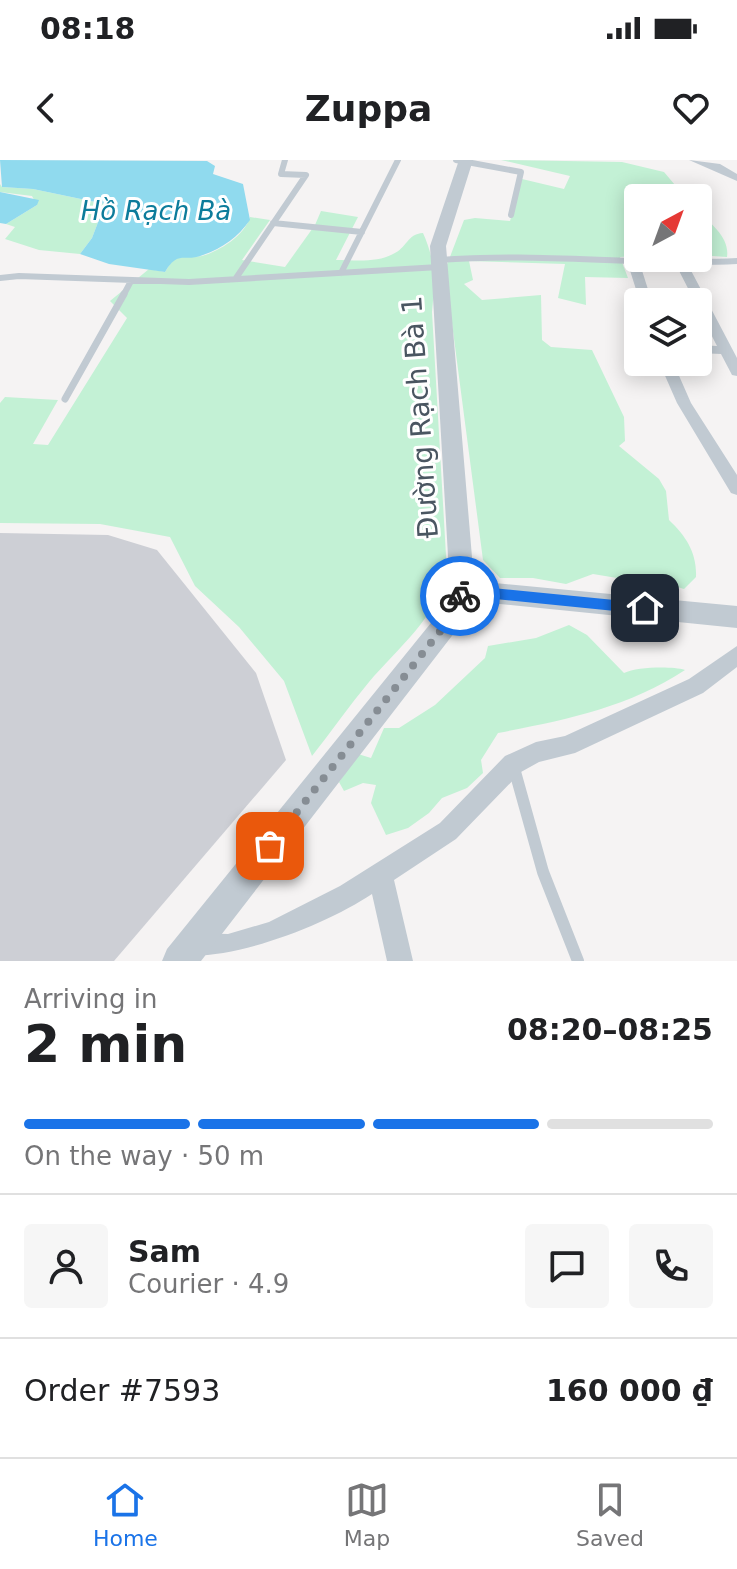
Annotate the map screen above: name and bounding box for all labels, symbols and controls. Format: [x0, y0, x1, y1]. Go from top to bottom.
text: 08:18 [40, 11, 136, 46]
icon: back [24, 86, 68, 130]
icon: heart [669, 86, 713, 130]
text: Zuppa [305, 88, 432, 129]
north arrow [624, 184, 712, 272]
map controls [624, 184, 712, 376]
water label: Hồ Rạch Bà [81, 196, 231, 226]
button: layers [624, 288, 712, 376]
street label: Đường Rạch Bà 1 [395, 295, 445, 539]
courier [420, 556, 500, 636]
icon: bike [438, 574, 482, 618]
pin [611, 574, 679, 642]
icon: home [623, 586, 667, 630]
pin [236, 812, 304, 880]
icon: bag [248, 824, 292, 868]
text: Arriving in [24, 984, 158, 1014]
text: 08:20–08:25 [507, 1012, 713, 1047]
text: 2 min [24, 1014, 187, 1074]
text: On the way · 50 m [24, 1141, 264, 1171]
button: person [24, 1224, 108, 1308]
button: chat [525, 1224, 609, 1308]
button: phone [629, 1224, 713, 1308]
text: Sam [128, 1234, 201, 1269]
text: Courier · 4.9 [128, 1269, 289, 1299]
text: Order #7593 [24, 1373, 220, 1408]
text: 160 000 ₫ [546, 1373, 713, 1408]
tab: Home [93, 1478, 158, 1551]
tab: Map [344, 1478, 390, 1551]
tab: Saved [576, 1478, 644, 1551]

